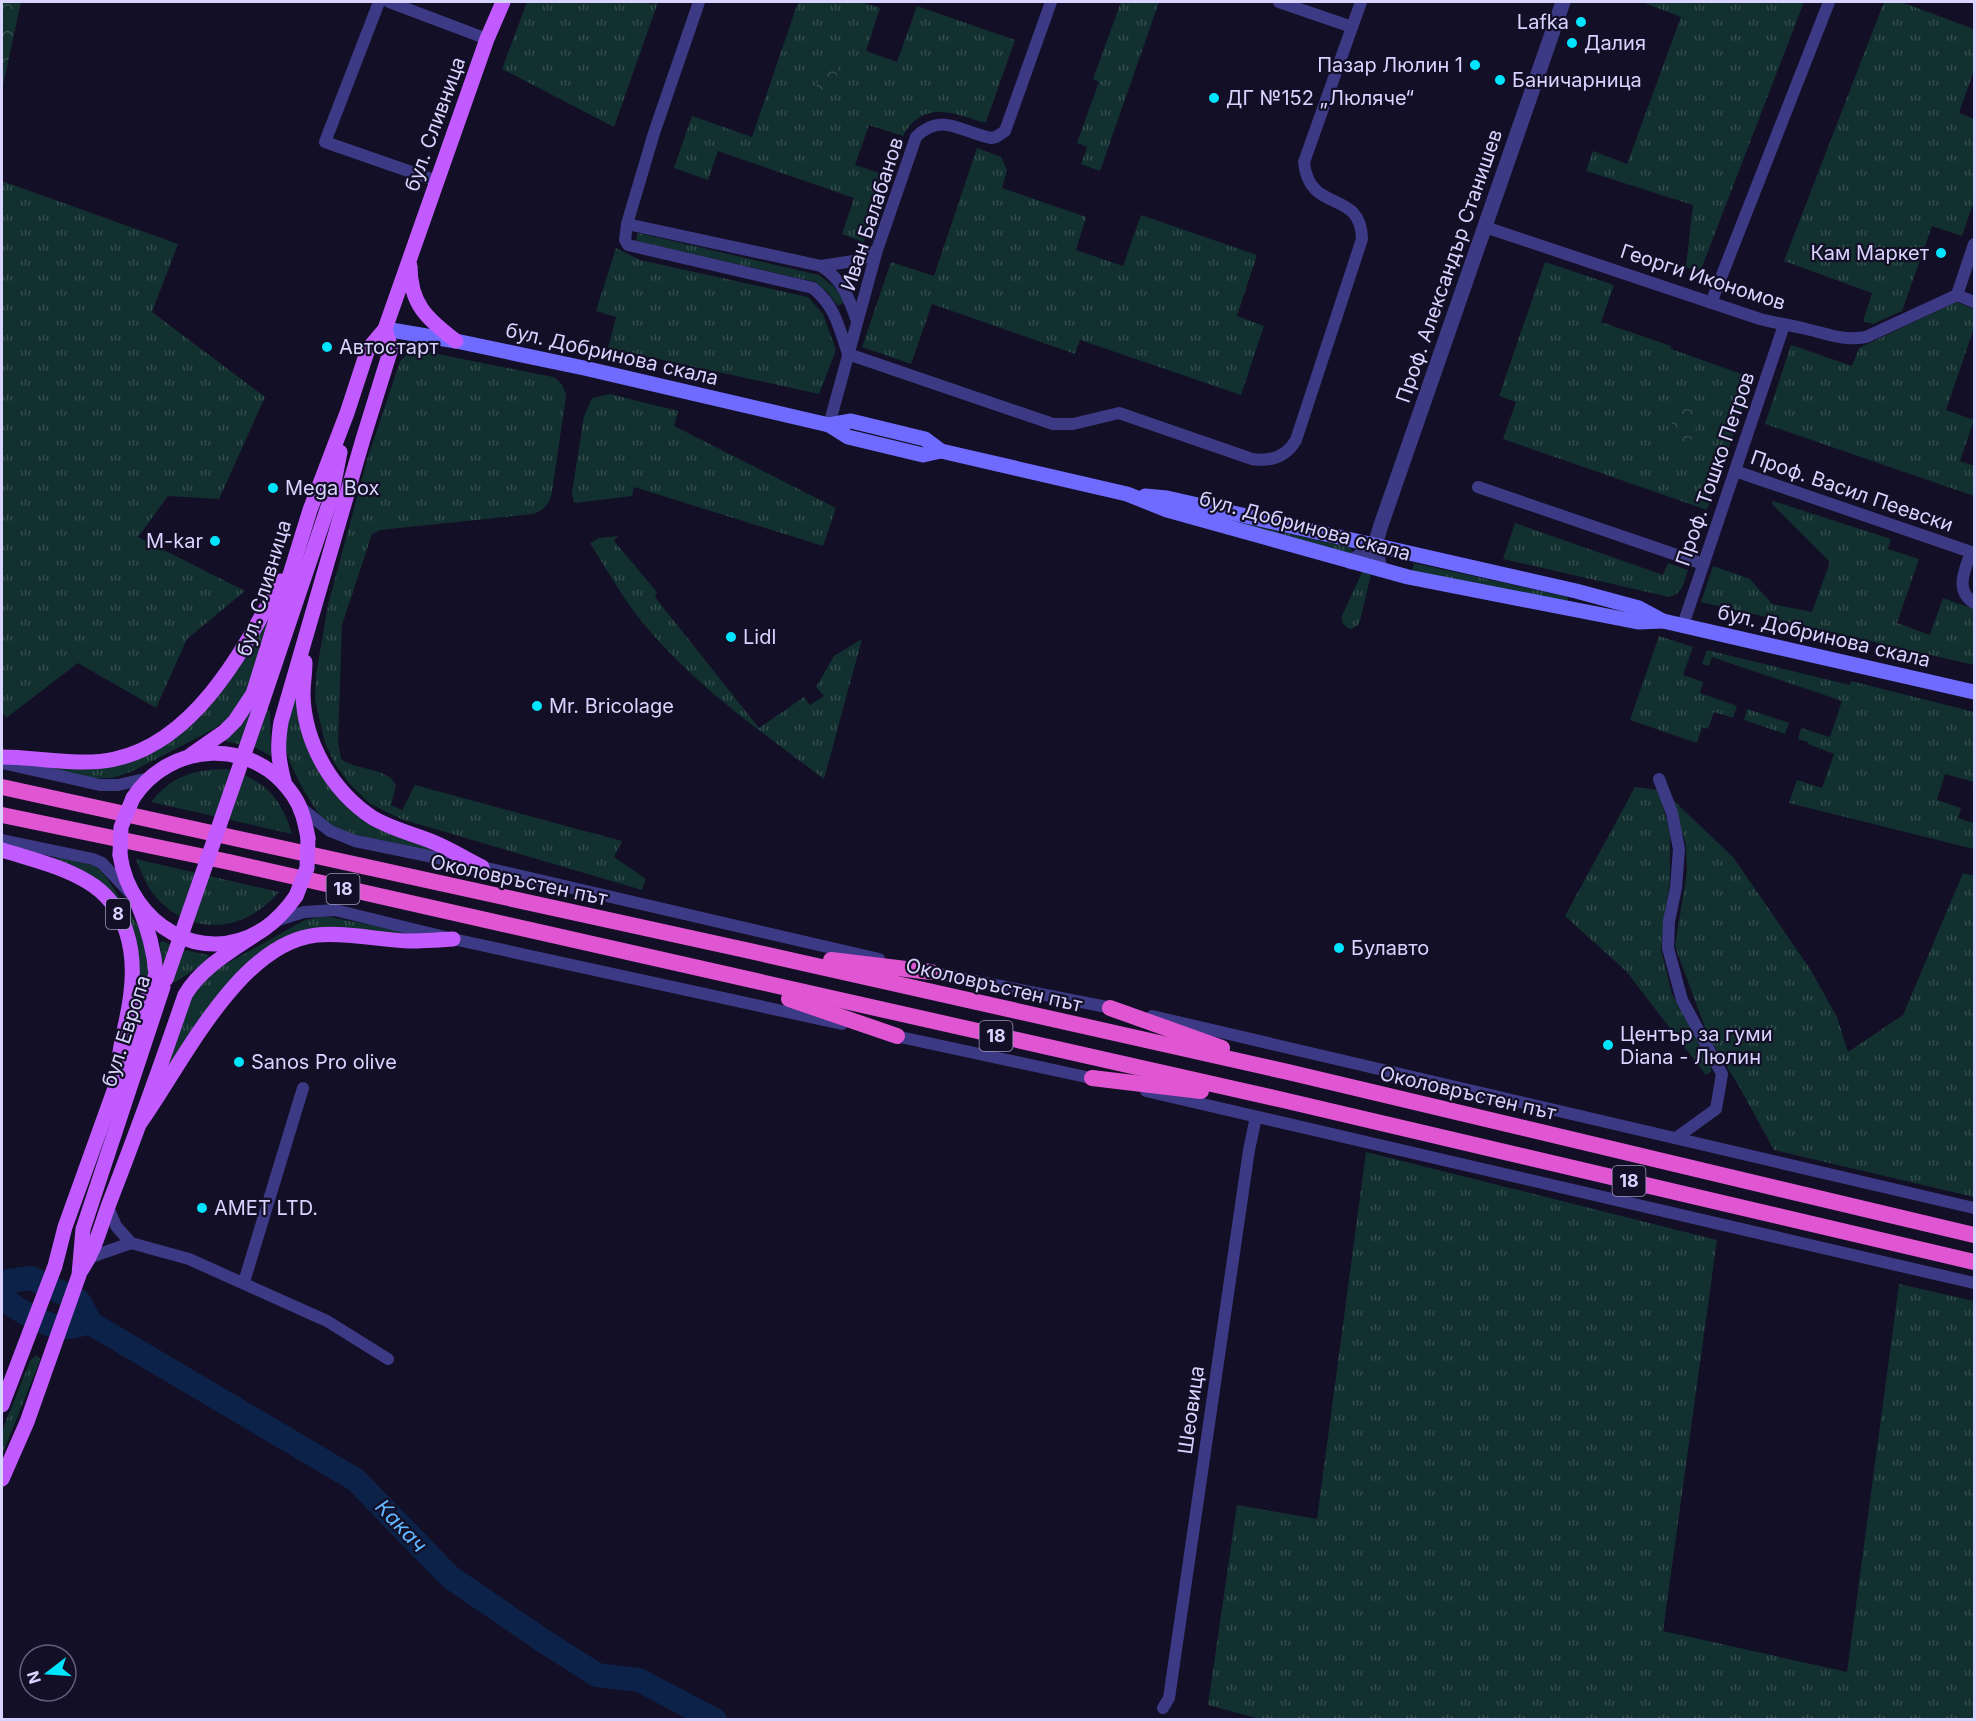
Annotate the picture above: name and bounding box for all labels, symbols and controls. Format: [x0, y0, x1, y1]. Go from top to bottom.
place label: Lafka [1517, 10, 1569, 34]
marker: Lafka [1574, 15, 1588, 29]
place label: Далия [1584, 31, 1646, 55]
marker: Далия [1565, 36, 1579, 50]
place label: Пазар Люлин 1 [1317, 53, 1463, 77]
street label: бул. Сливница [400, 54, 470, 194]
marker: Пазар Люлин 1 [1468, 58, 1482, 72]
place label: Баничарница [1512, 68, 1642, 92]
marker: Баничарница [1493, 73, 1507, 87]
place label: ДГ №152 „Люляче“ [1226, 86, 1414, 110]
marker: ДГ №152 „Люляче“ [1207, 91, 1221, 105]
street label: Проф. Александър Станишев [1391, 126, 1507, 406]
street label: Иван Балабанов [836, 134, 908, 294]
street label: Георги Икономов [1617, 239, 1789, 315]
place label: Кам Маркет [1810, 241, 1930, 265]
marker: Кам Маркет [1934, 246, 1948, 260]
street label: бул. Добринова скала [503, 318, 721, 390]
place label: Автостарт [339, 335, 439, 359]
marker: Автостарт [320, 340, 334, 354]
street label: Проф. Тошко Петров [1670, 369, 1760, 569]
street label: Проф. Васил Пеевски [1748, 445, 1956, 537]
place label: Mega Box [285, 476, 379, 500]
marker: Mega Box [266, 481, 280, 495]
street label: бул. Добринова скала [1197, 486, 1413, 566]
street label: бул. Сливница [232, 517, 296, 659]
place label: M-kar [146, 529, 203, 553]
marker: M-kar [208, 534, 222, 548]
street label: бул. Добринова скала [1715, 600, 1933, 672]
place label: Lidl [743, 625, 776, 649]
marker: Lidl [724, 630, 738, 644]
place label: Mr. Bricolage [549, 694, 674, 718]
marker: Mr. Bricolage [530, 699, 544, 713]
street label: Околовръстен път [428, 849, 611, 911]
road number: 18 [326, 874, 360, 904]
road number: 8 [106, 899, 130, 929]
place label: Булавто [1351, 936, 1429, 960]
marker: Булавто [1332, 941, 1346, 955]
street label: Околовръстен път [903, 953, 1085, 1017]
street label: бул. Европа [97, 972, 155, 1090]
road number: 18 [980, 1021, 1012, 1051]
place label: Център за гуми Diana - Люлин [1620, 1022, 1773, 1069]
marker: Център за гуми Diana - Люлин [1601, 1038, 1615, 1052]
place label: Sanos Pro olive [251, 1050, 397, 1074]
marker: Sanos Pro olive [232, 1055, 246, 1069]
street label: Околовръстен път [1377, 1061, 1559, 1125]
road number: 18 [1612, 1166, 1646, 1196]
place label: AMET LTD. [214, 1196, 318, 1220]
marker: AMET LTD. [195, 1201, 209, 1215]
street label: Шеовица [1173, 1364, 1209, 1456]
water label: Какач [370, 1494, 432, 1557]
north arrow [18, 1643, 78, 1703]
text: N [22, 1669, 45, 1686]

